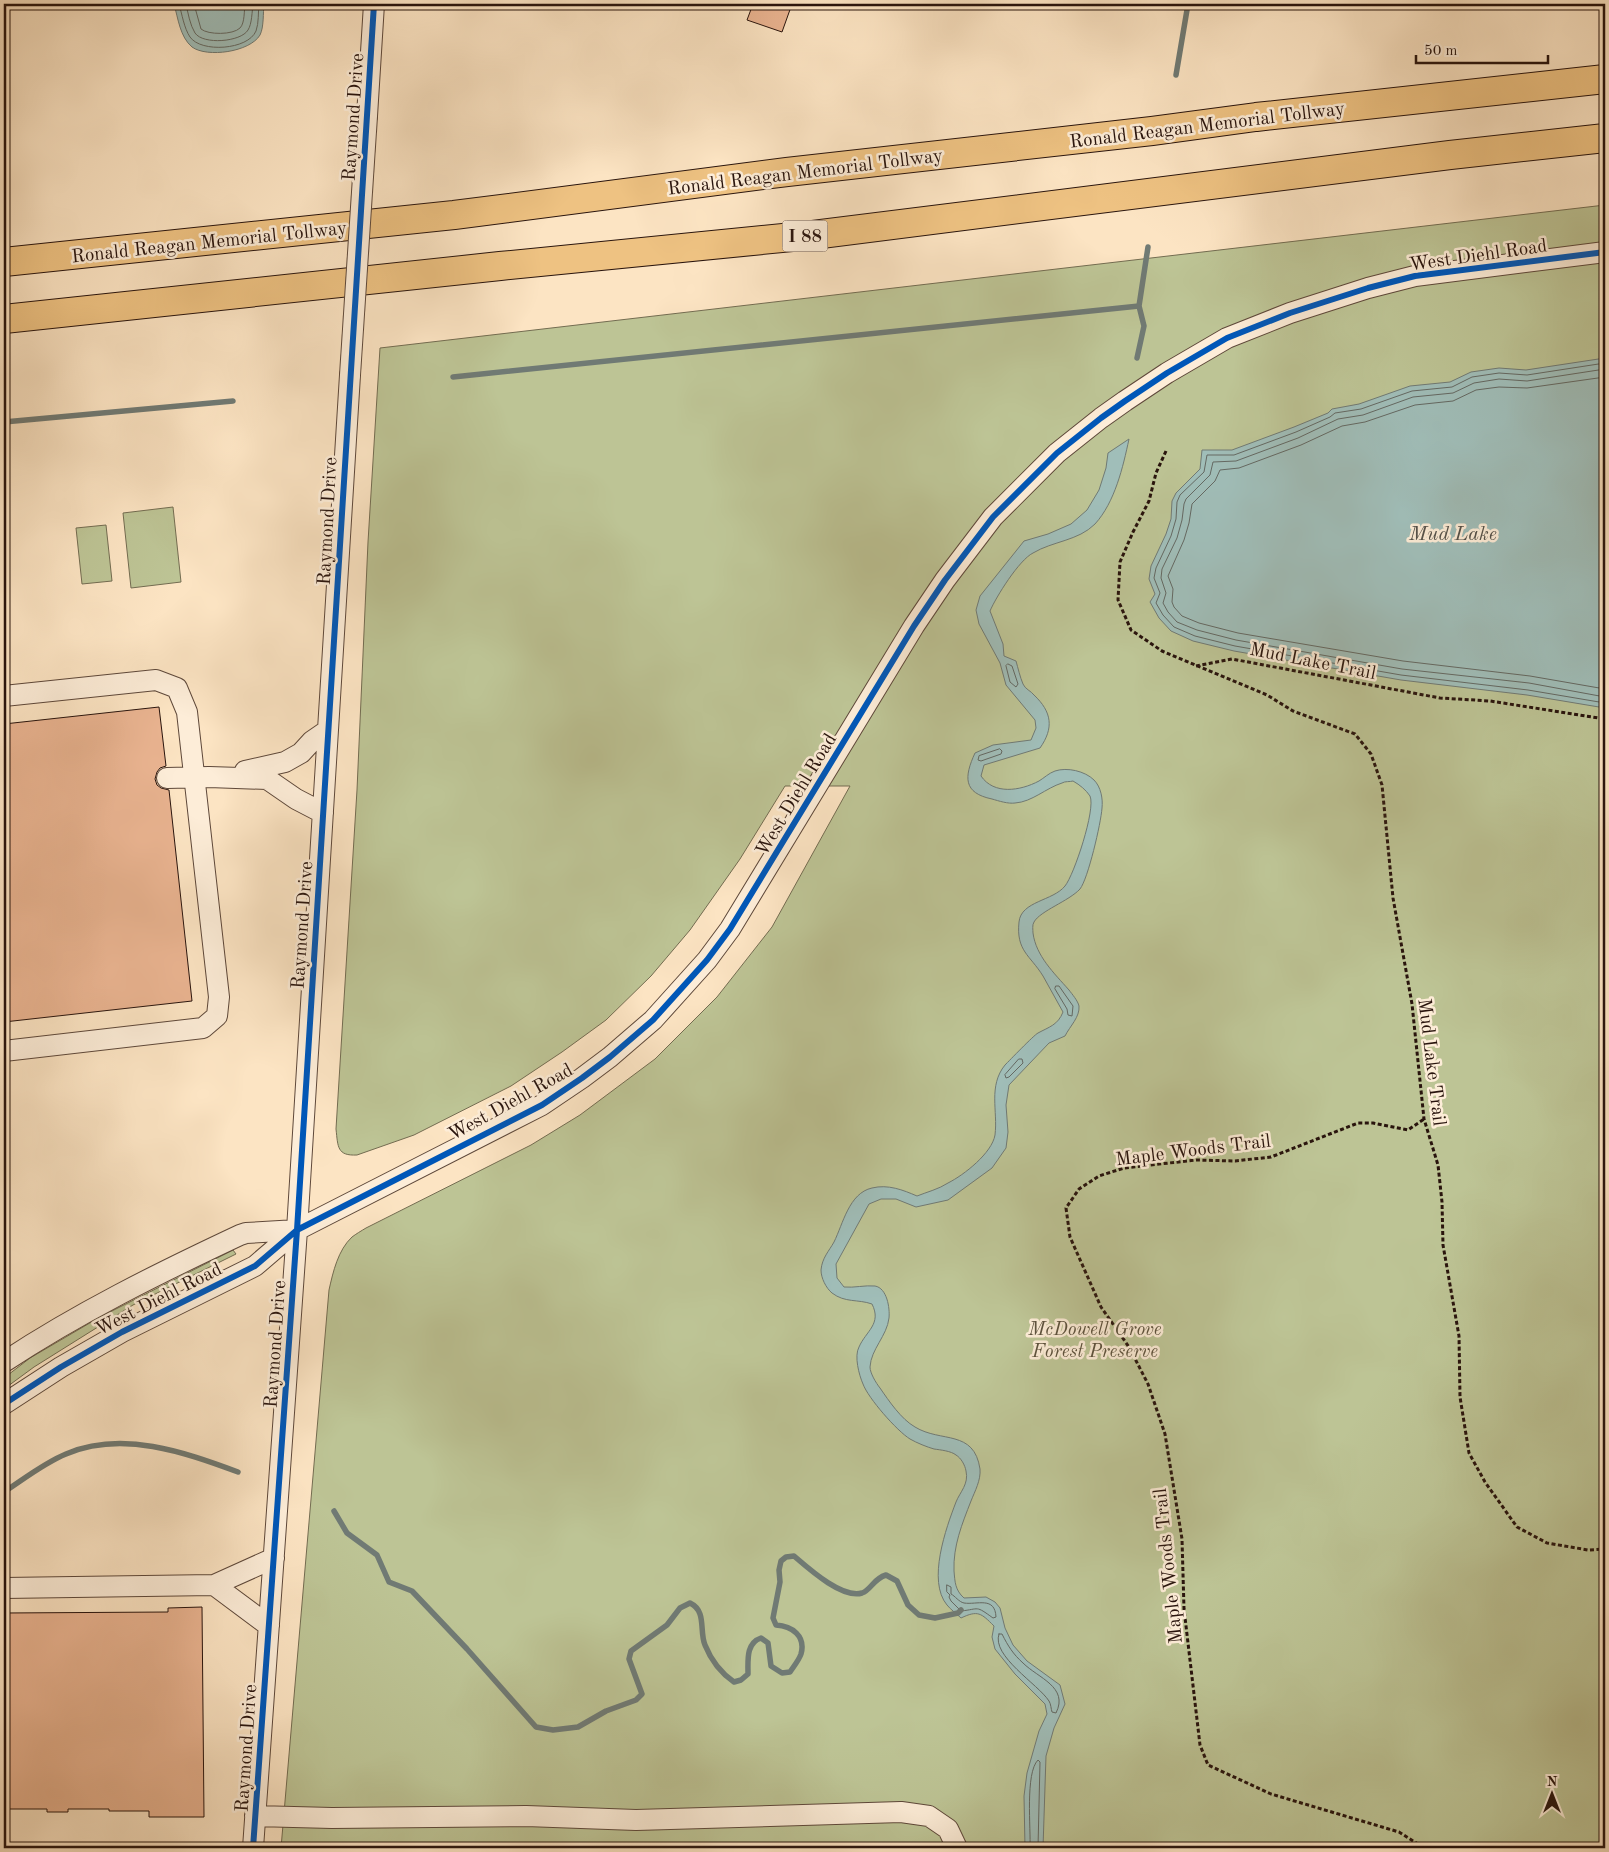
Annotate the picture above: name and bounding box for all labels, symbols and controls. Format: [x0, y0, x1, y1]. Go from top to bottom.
scale bar [1416, 32, 1549, 64]
text: 50 m [1424, 44, 1458, 59]
street label: Raymond Drive [341, 52, 368, 182]
street label: Ronald Reagan Memorial Tollway [1069, 100, 1346, 153]
street label: Ronald Reagan Memorial Tollway [667, 147, 944, 200]
street label: Ronald Reagan Memorial Tollway [70, 220, 348, 267]
road number: I 88 [782, 220, 828, 252]
street label: West Diehl Road [1408, 237, 1549, 276]
street label: Raymond Drive [316, 457, 341, 586]
water label: Mud Lake [1408, 525, 1497, 545]
street label: Mud Lake Trail [1248, 641, 1377, 684]
street label: West Diehl Road [753, 731, 841, 860]
street label: Raymond Drive [290, 860, 317, 990]
street label: Mud Lake Trail [1413, 997, 1448, 1127]
street label: West Diehl Road [446, 1061, 577, 1145]
street label: Maple Woods Trail [1115, 1133, 1272, 1170]
street label: West Diehl Road [93, 1260, 226, 1340]
street label: Raymond Drive [263, 1279, 290, 1409]
park label: McDowell Grove Forest Preserve [1027, 1321, 1162, 1362]
street label: Maple Woods Trail [1152, 1487, 1187, 1644]
street label: Raymond Drive [234, 1683, 261, 1813]
north arrow [1526, 1770, 1576, 1820]
text: N [1547, 1775, 1558, 1789]

